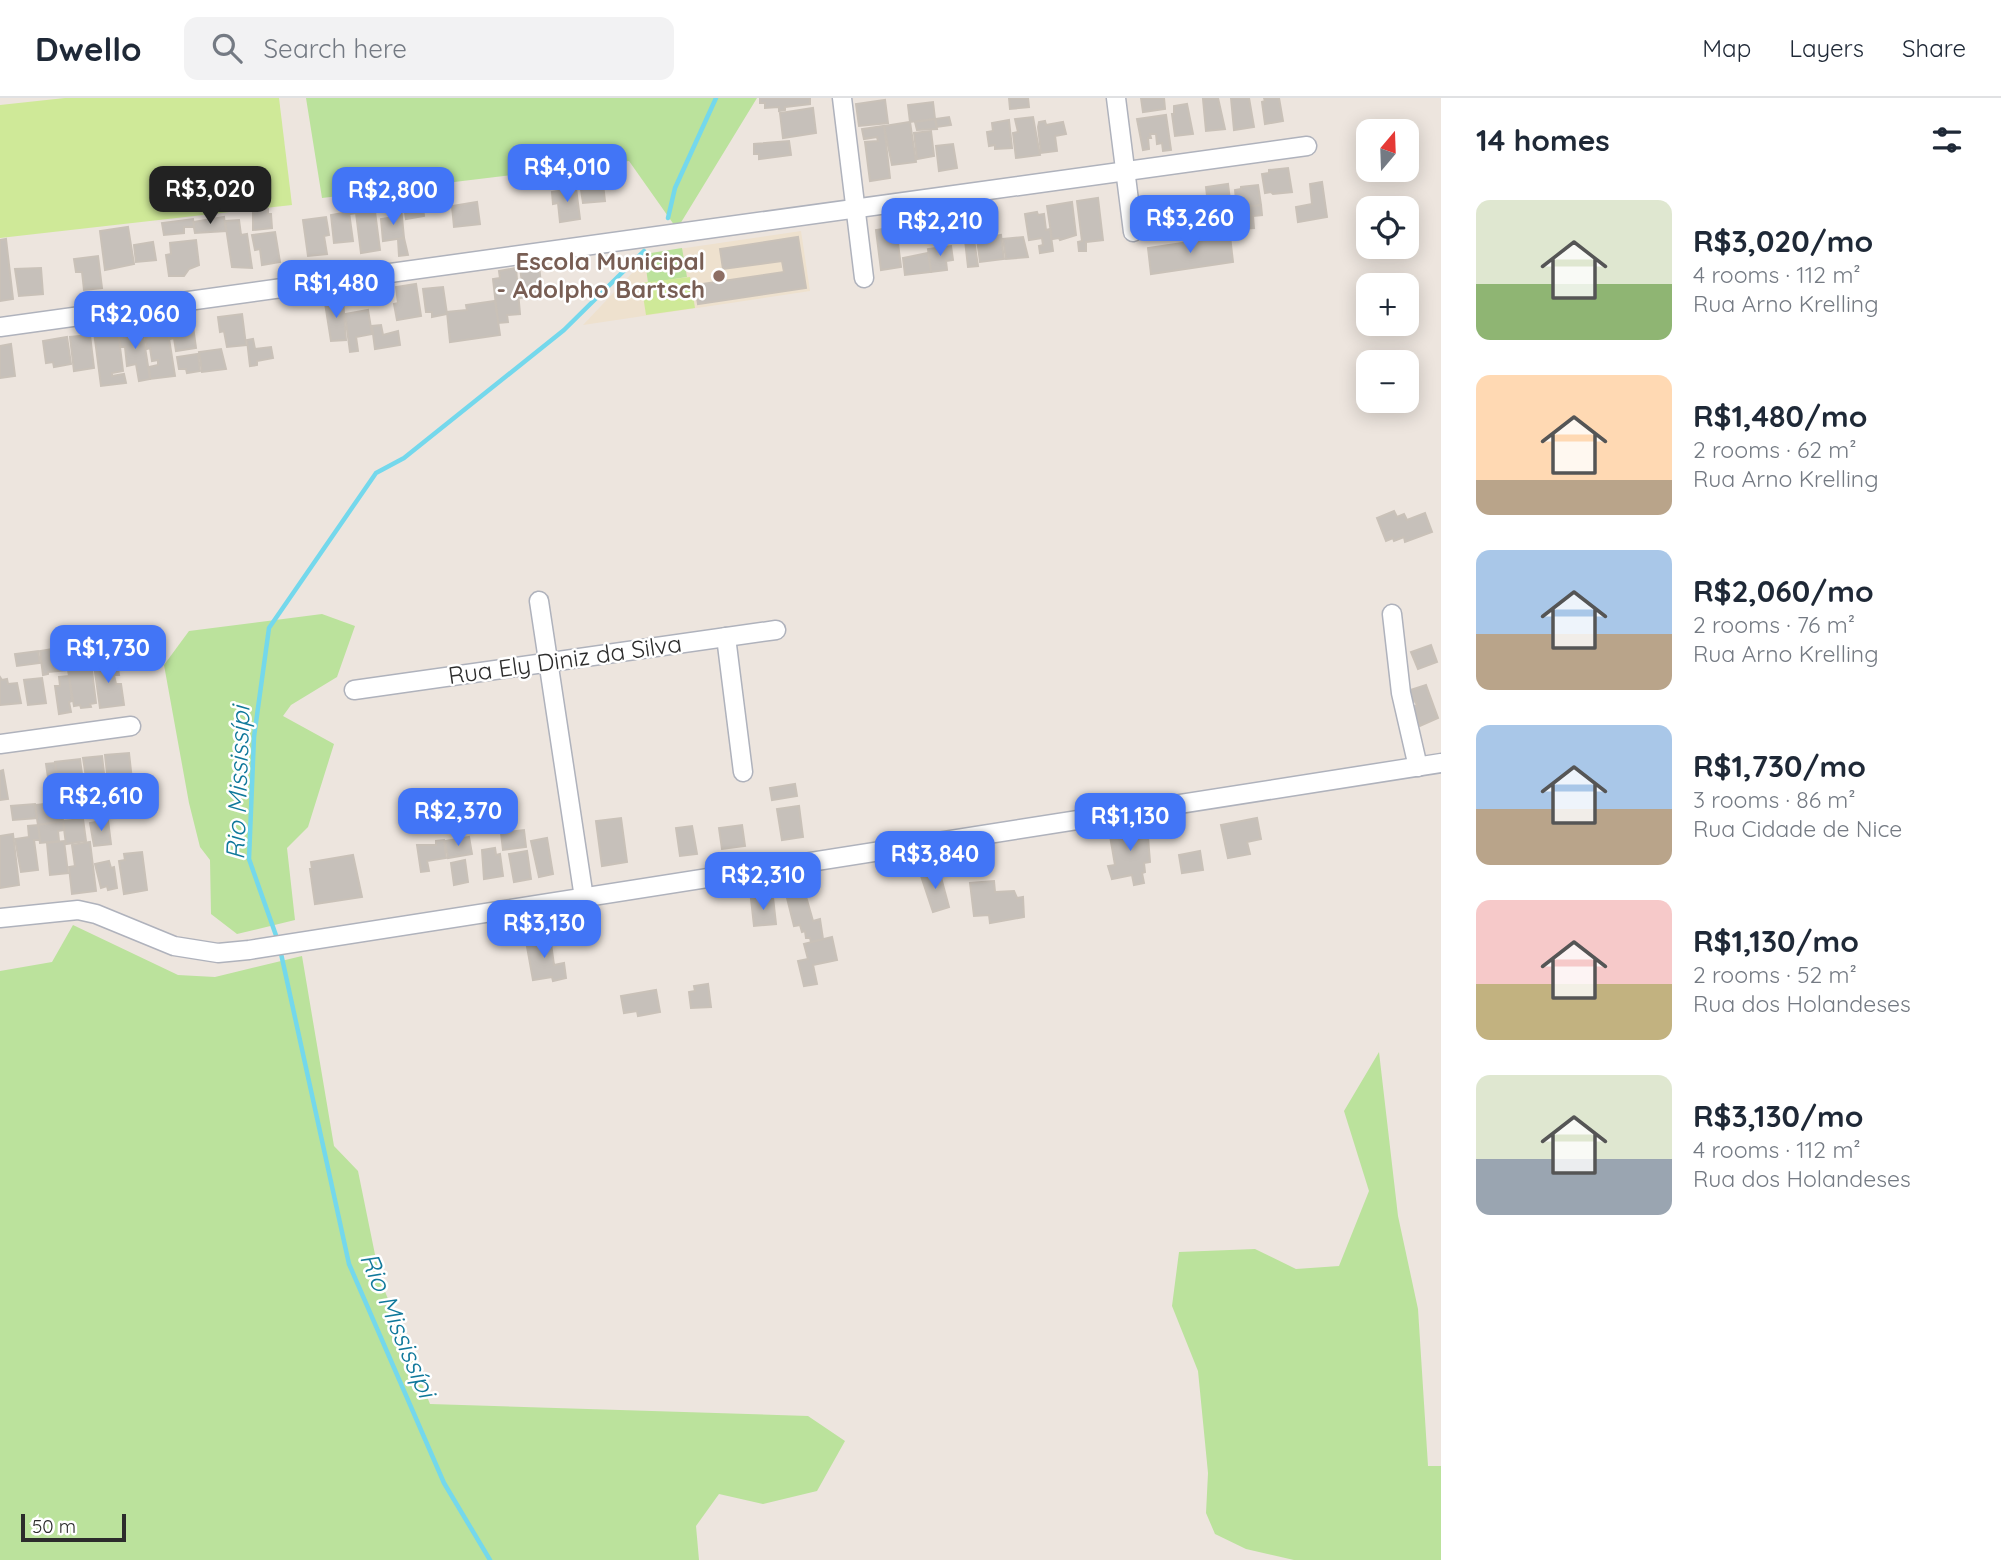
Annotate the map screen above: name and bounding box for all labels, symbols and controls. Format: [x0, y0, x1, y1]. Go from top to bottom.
search box [184, 17, 674, 80]
text: Dwello [35, 28, 142, 69]
icon: search [208, 29, 246, 67]
text: Search here [264, 32, 407, 65]
text: Map [1702, 33, 1751, 63]
text: Layers [1789, 33, 1864, 63]
text: Share [1902, 33, 1966, 63]
north arrow [1356, 119, 1419, 182]
map controls [1356, 119, 1419, 413]
text: 14 homes [1476, 121, 1610, 159]
icon: filters [1928, 121, 1966, 159]
pin: R$4,010 [502, 144, 632, 204]
text: R$4,010 [524, 152, 610, 181]
pin: R$3,020 [145, 166, 275, 226]
pin: R$2,800 [328, 167, 458, 227]
text: R$3,020 [165, 174, 255, 203]
text: R$2,800 [348, 175, 438, 204]
pin: R$3,260 [1125, 195, 1255, 255]
button: locate [1356, 196, 1419, 259]
pin: R$2,210 [875, 198, 1005, 258]
text: R$3,260 [1146, 203, 1234, 232]
text: R$2,210 [897, 206, 983, 235]
text: R$3,020/mo [1693, 222, 1873, 260]
icon: home [1532, 228, 1616, 312]
place label: Escola Municipal - Adolpho Bartsch [496, 246, 705, 304]
pin: R$1,480 [271, 260, 401, 320]
text: 4 rooms · 112 m² [1693, 260, 1861, 289]
text: R$1,480 [293, 268, 379, 297]
marker: Escola Municipal - Adolpho Bartsch [711, 268, 727, 284]
button: + [1356, 273, 1419, 336]
text: Rua Arno Krelling [1693, 289, 1879, 318]
pin: R$2,060 [70, 292, 200, 351]
text: R$2,060 [90, 299, 180, 328]
button: − [1356, 350, 1419, 413]
text: R$1,480/mo [1693, 397, 1867, 435]
icon: home [1532, 403, 1616, 487]
text: 2 rooms · 62 m² [1693, 435, 1857, 464]
text: Rua Arno Krelling [1693, 464, 1879, 493]
text: R$2,060/mo [1693, 572, 1874, 610]
icon: home [1532, 578, 1616, 662]
text: 2 rooms · 76 m² [1693, 610, 1855, 639]
pin: R$1,730 [43, 626, 173, 685]
street label: Rua Ely Diniz da Silva [446, 628, 684, 690]
text: R$1,730 [66, 633, 150, 662]
text: Rua Arno Krelling [1693, 639, 1879, 668]
water label: Rio Mississípi [218, 702, 257, 861]
text: R$1,730/mo [1693, 747, 1866, 785]
icon: home [1532, 753, 1616, 837]
pin: R$2,610 [36, 774, 166, 833]
text: R$2,610 [59, 781, 143, 810]
text: 3 rooms · 86 m² [1693, 785, 1856, 814]
pin: R$2,370 [393, 788, 523, 848]
pin: R$1,130 [1065, 794, 1195, 853]
text: R$2,370 [414, 796, 502, 825]
text: R$1,130 [1091, 801, 1169, 830]
text: Rua Cidade de Nice [1693, 814, 1902, 843]
pin: R$3,840 [870, 832, 1000, 891]
text: R$3,840 [891, 839, 979, 868]
pin: R$2,310 [698, 852, 828, 912]
text: R$2,310 [721, 860, 805, 889]
pin: R$3,130 [479, 900, 609, 960]
text: R$3,130 [503, 908, 585, 937]
text: R$1,130/mo [1693, 922, 1859, 960]
icon: home [1532, 928, 1616, 1012]
text: 2 rooms · 52 m² [1693, 960, 1857, 989]
text: Rua dos Holandeses [1693, 989, 1911, 1018]
text: R$3,130/mo [1693, 1097, 1863, 1135]
icon: home [1532, 1103, 1616, 1187]
text: 4 rooms · 112 m² [1693, 1135, 1861, 1164]
text: Rua dos Holandeses [1693, 1164, 1911, 1193]
water label: Rio Mississípi [353, 1247, 445, 1405]
scale bar [21, 1511, 126, 1543]
text: 50 m [32, 1514, 76, 1538]

